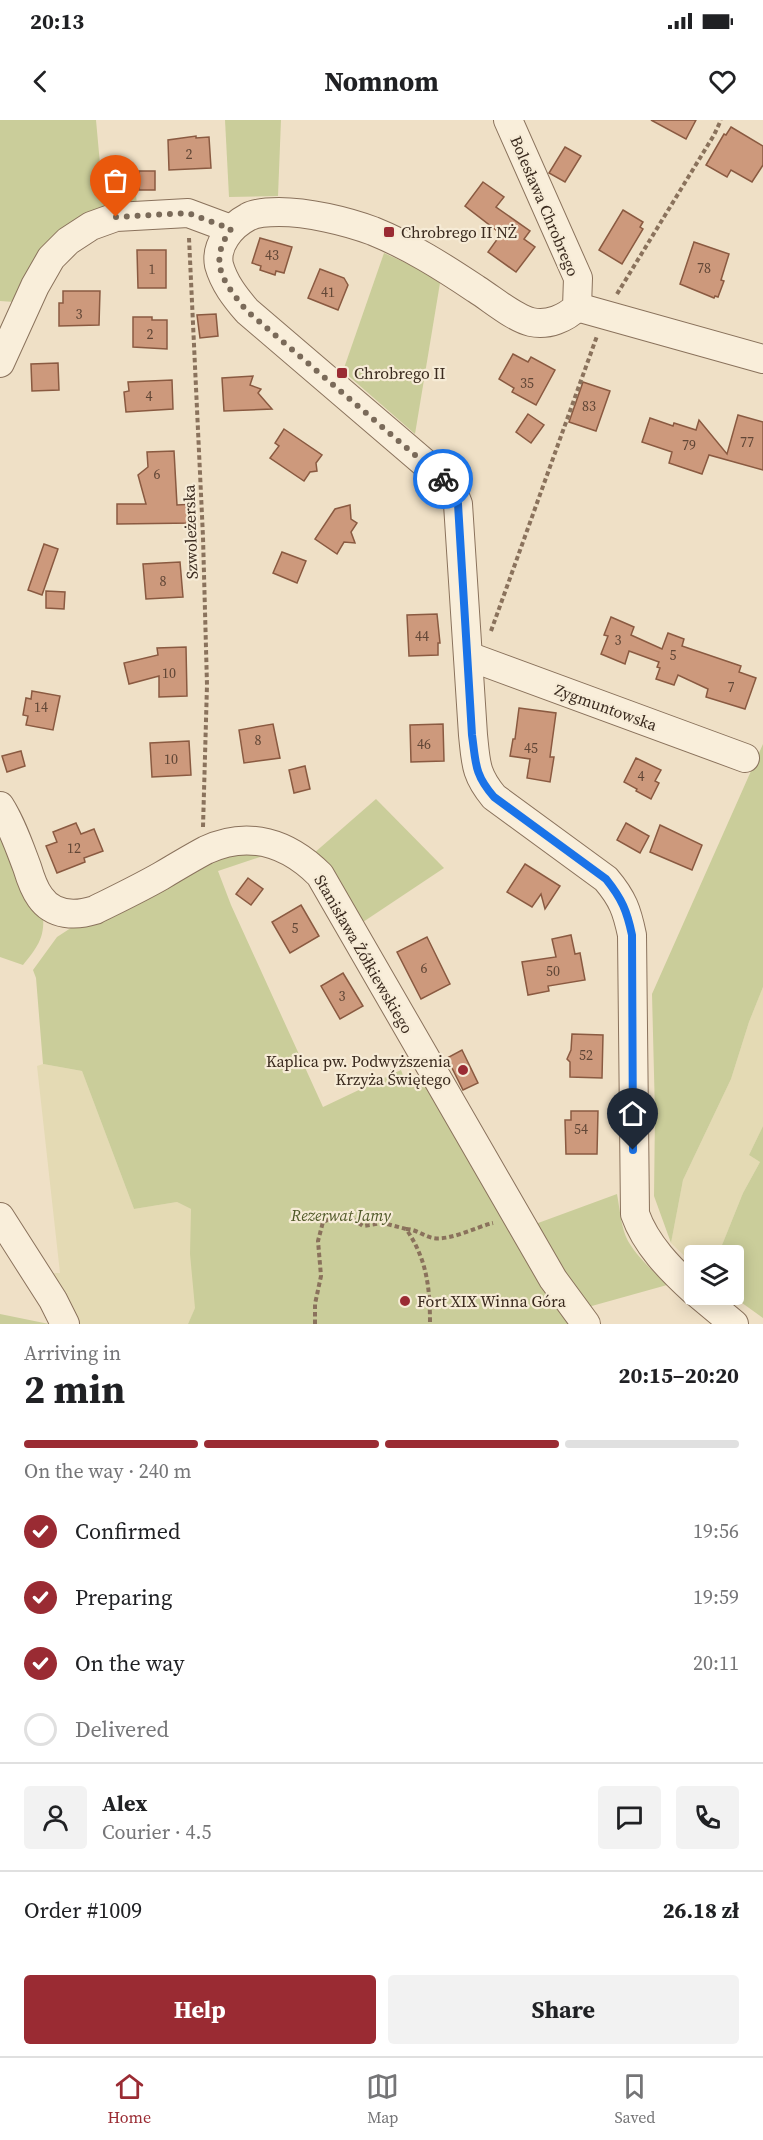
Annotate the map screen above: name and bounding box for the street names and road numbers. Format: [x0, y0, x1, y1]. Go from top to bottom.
street label: Bolesława Chrobrego [505, 132, 585, 280]
street label: Szwoleżerska [177, 483, 203, 580]
street label: Zygmuntowska [552, 678, 661, 736]
street label: Stanisława Żółkiewskiego [309, 871, 419, 1038]

